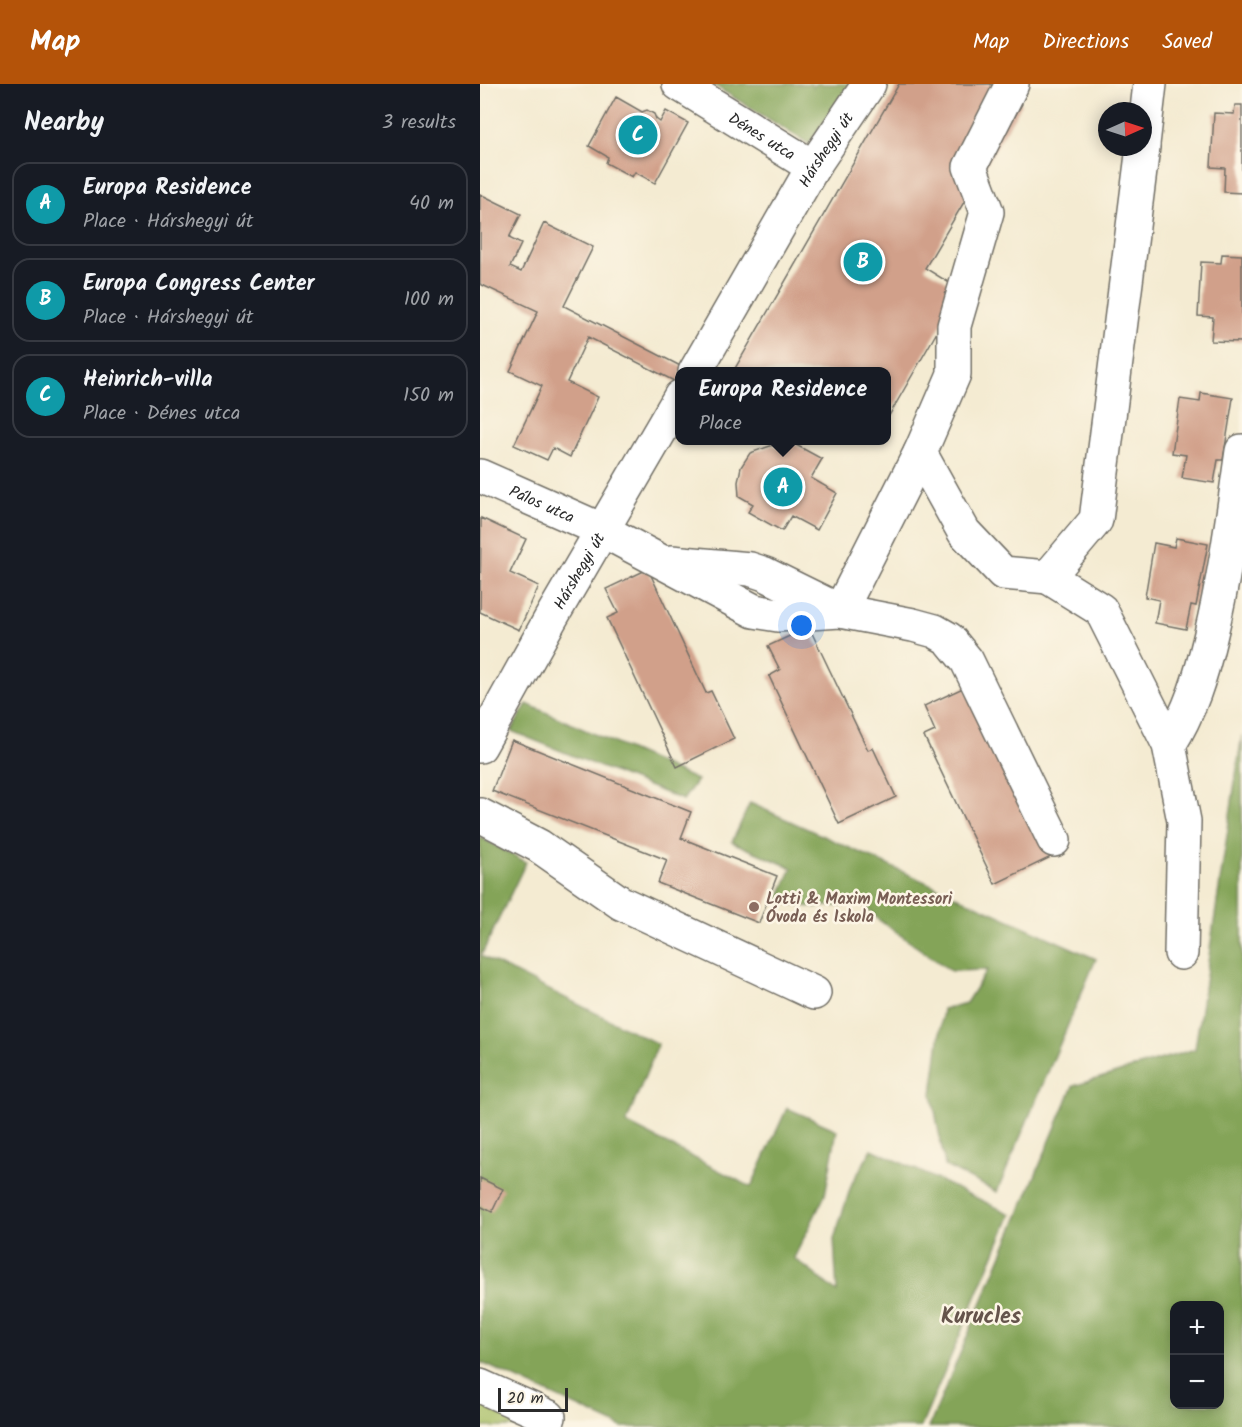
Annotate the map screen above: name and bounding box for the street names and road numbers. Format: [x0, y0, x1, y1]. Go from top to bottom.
street label: Dénes utca [723, 107, 800, 167]
street label: Hárshegyi út [793, 107, 861, 192]
street label: Pálos utca [505, 479, 578, 530]
street label: Hárshegyi út [548, 528, 613, 615]

